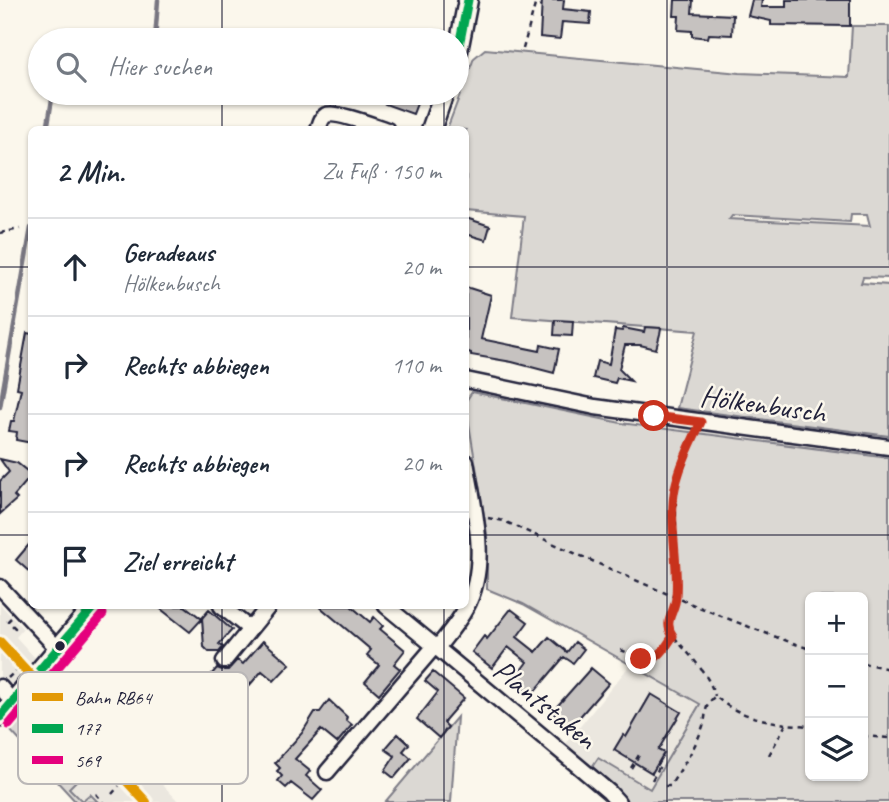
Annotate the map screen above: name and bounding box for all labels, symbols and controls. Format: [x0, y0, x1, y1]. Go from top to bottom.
search box [28, 28, 469, 105]
icon: search [52, 48, 90, 86]
text: Hier suchen [108, 50, 212, 83]
text: 2 Min. [56, 153, 125, 191]
text: Zu Fuß · 150 m [322, 157, 441, 186]
text: Geradeaus [123, 236, 214, 269]
icon: ahead [56, 248, 94, 286]
text: 20 m [402, 253, 441, 282]
text: Hölkenbusch [123, 269, 220, 298]
icon: right [56, 346, 94, 384]
text: Rechts abbiegen [123, 349, 269, 382]
text: 110 m [392, 351, 441, 380]
street label: Hölkenbusch [698, 376, 830, 432]
route start [638, 400, 669, 431]
icon: right [56, 444, 94, 482]
text: Rechts abbiegen [123, 447, 269, 480]
text: 20 m [402, 449, 441, 478]
icon: arrive [56, 542, 94, 580]
text: Ziel erreicht [123, 545, 233, 578]
map controls [805, 592, 868, 781]
button: + [805, 592, 868, 655]
unlabelled marker [53, 639, 67, 653]
route end [625, 643, 656, 674]
street label: Plantstaken [486, 651, 606, 758]
button: − [805, 655, 868, 718]
legend [18, 672, 248, 784]
text: Bahn RB64 [75, 686, 154, 710]
text: 177 [75, 717, 102, 741]
button: layers [805, 718, 868, 781]
text: 569 [75, 749, 102, 773]

